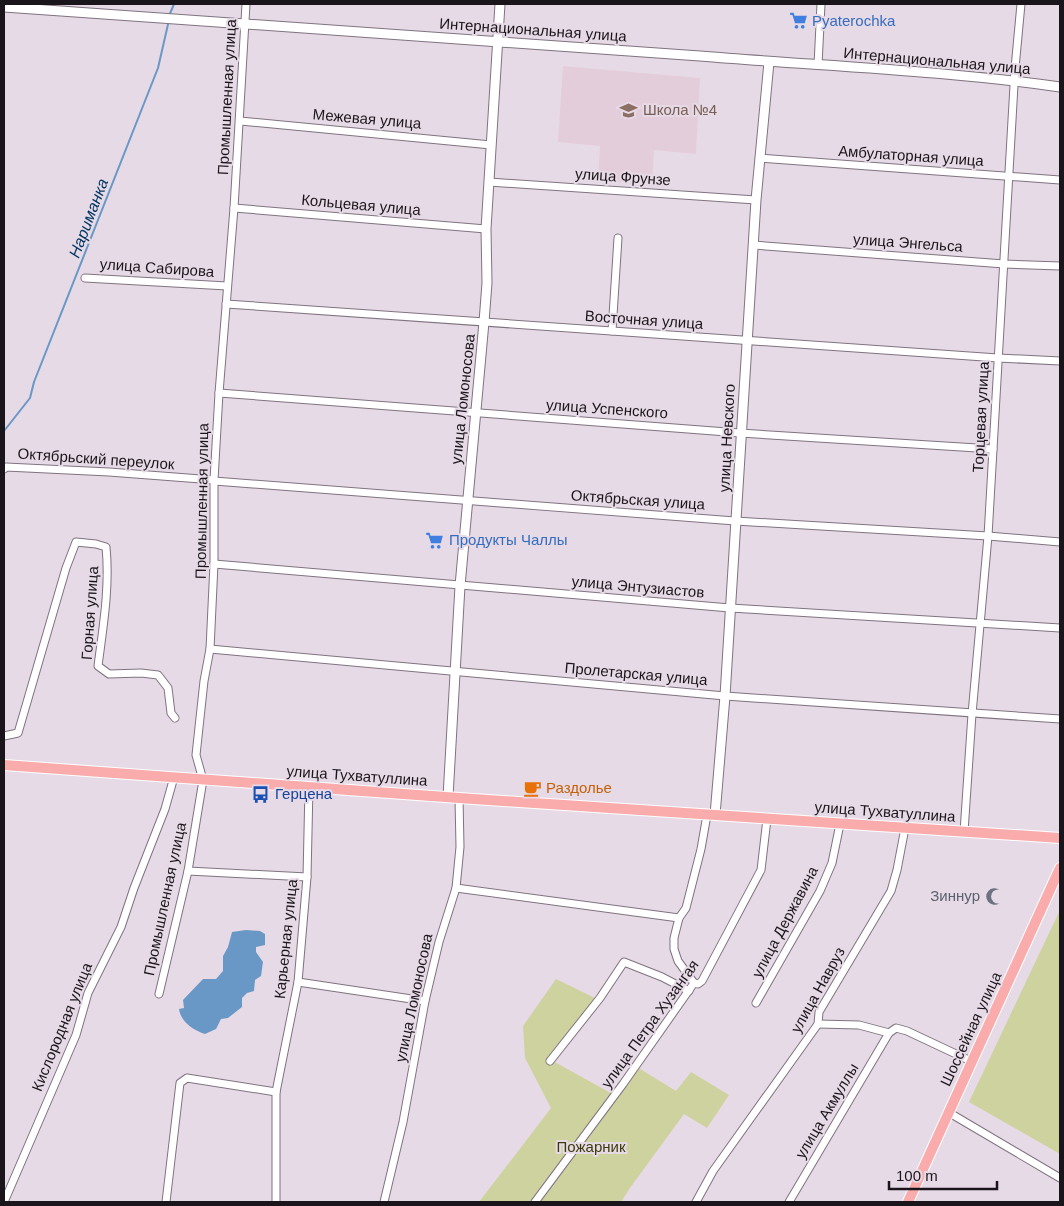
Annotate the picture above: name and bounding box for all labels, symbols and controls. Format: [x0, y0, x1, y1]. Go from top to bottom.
supermarket icon: Pyaterochka [788, 11, 808, 31]
place label: Pyaterochka [812, 12, 896, 29]
street label: Интернациональная улица [439, 14, 628, 45]
street label: Промышленная улица [214, 18, 239, 175]
street label: Интернациональная улица [843, 44, 1032, 77]
school or university icon: Школа №4 [619, 100, 639, 120]
place label: Школа №4 [643, 101, 717, 118]
street label: Межевая улица [312, 105, 423, 132]
street label: Амбулаторная улица [838, 142, 985, 169]
street label: улица Фрунзе [575, 165, 671, 188]
water label: Нариманка [66, 176, 111, 260]
street label: Кольцевая улица [301, 191, 422, 218]
street label: улица Энгельса [853, 230, 964, 255]
street label: улица Сабирова [99, 255, 215, 280]
street label: Восточная улица [584, 307, 704, 332]
street label: улица Ломоносова [447, 332, 478, 465]
street label: Торцевая улица [969, 360, 992, 473]
street label: улица Невского [715, 383, 738, 493]
street label: улица Успенского [545, 396, 669, 421]
street label: Промышленная улица [192, 422, 211, 579]
street label: Октябрьский переулок [17, 445, 175, 472]
street label: Октябрьская улица [570, 486, 706, 513]
supermarket icon: Продукты Чаллы [425, 530, 445, 550]
place label: Продукты Чаллы [449, 531, 568, 548]
street label: Горная улица [78, 565, 101, 660]
street label: улица Энтузиастов [571, 572, 705, 601]
street label: Пролетарская улица [564, 659, 709, 688]
street label: улица Тухватуллина [286, 762, 429, 789]
cafe icon: Раздолье [522, 778, 542, 798]
place label: Раздолье [546, 779, 612, 796]
bus stop icon: Герцена [251, 784, 271, 804]
place label: Герцена [275, 785, 333, 802]
street label: улица Тухватуллина [814, 798, 957, 825]
street label: Промышленная улица [140, 820, 189, 977]
street label: улица Державина [748, 863, 821, 980]
street label: Карьерная улица [271, 878, 300, 1000]
mosque icon: Зиннур [984, 886, 1004, 906]
place label: Зиннур [930, 887, 980, 904]
street label: улица Ломоносова [392, 931, 436, 1064]
street label: улица Навруз [787, 944, 848, 1035]
street label: улица Петра Хузангая [597, 956, 702, 1091]
street label: Кислородная улица [28, 959, 95, 1094]
street label: Шоссейная улица [937, 968, 1005, 1089]
street label: улица Акмуллы [791, 1060, 862, 1161]
park label: Пожарник [557, 1138, 626, 1155]
scale bar [889, 1158, 996, 1190]
text: 100 m [896, 1167, 938, 1184]

